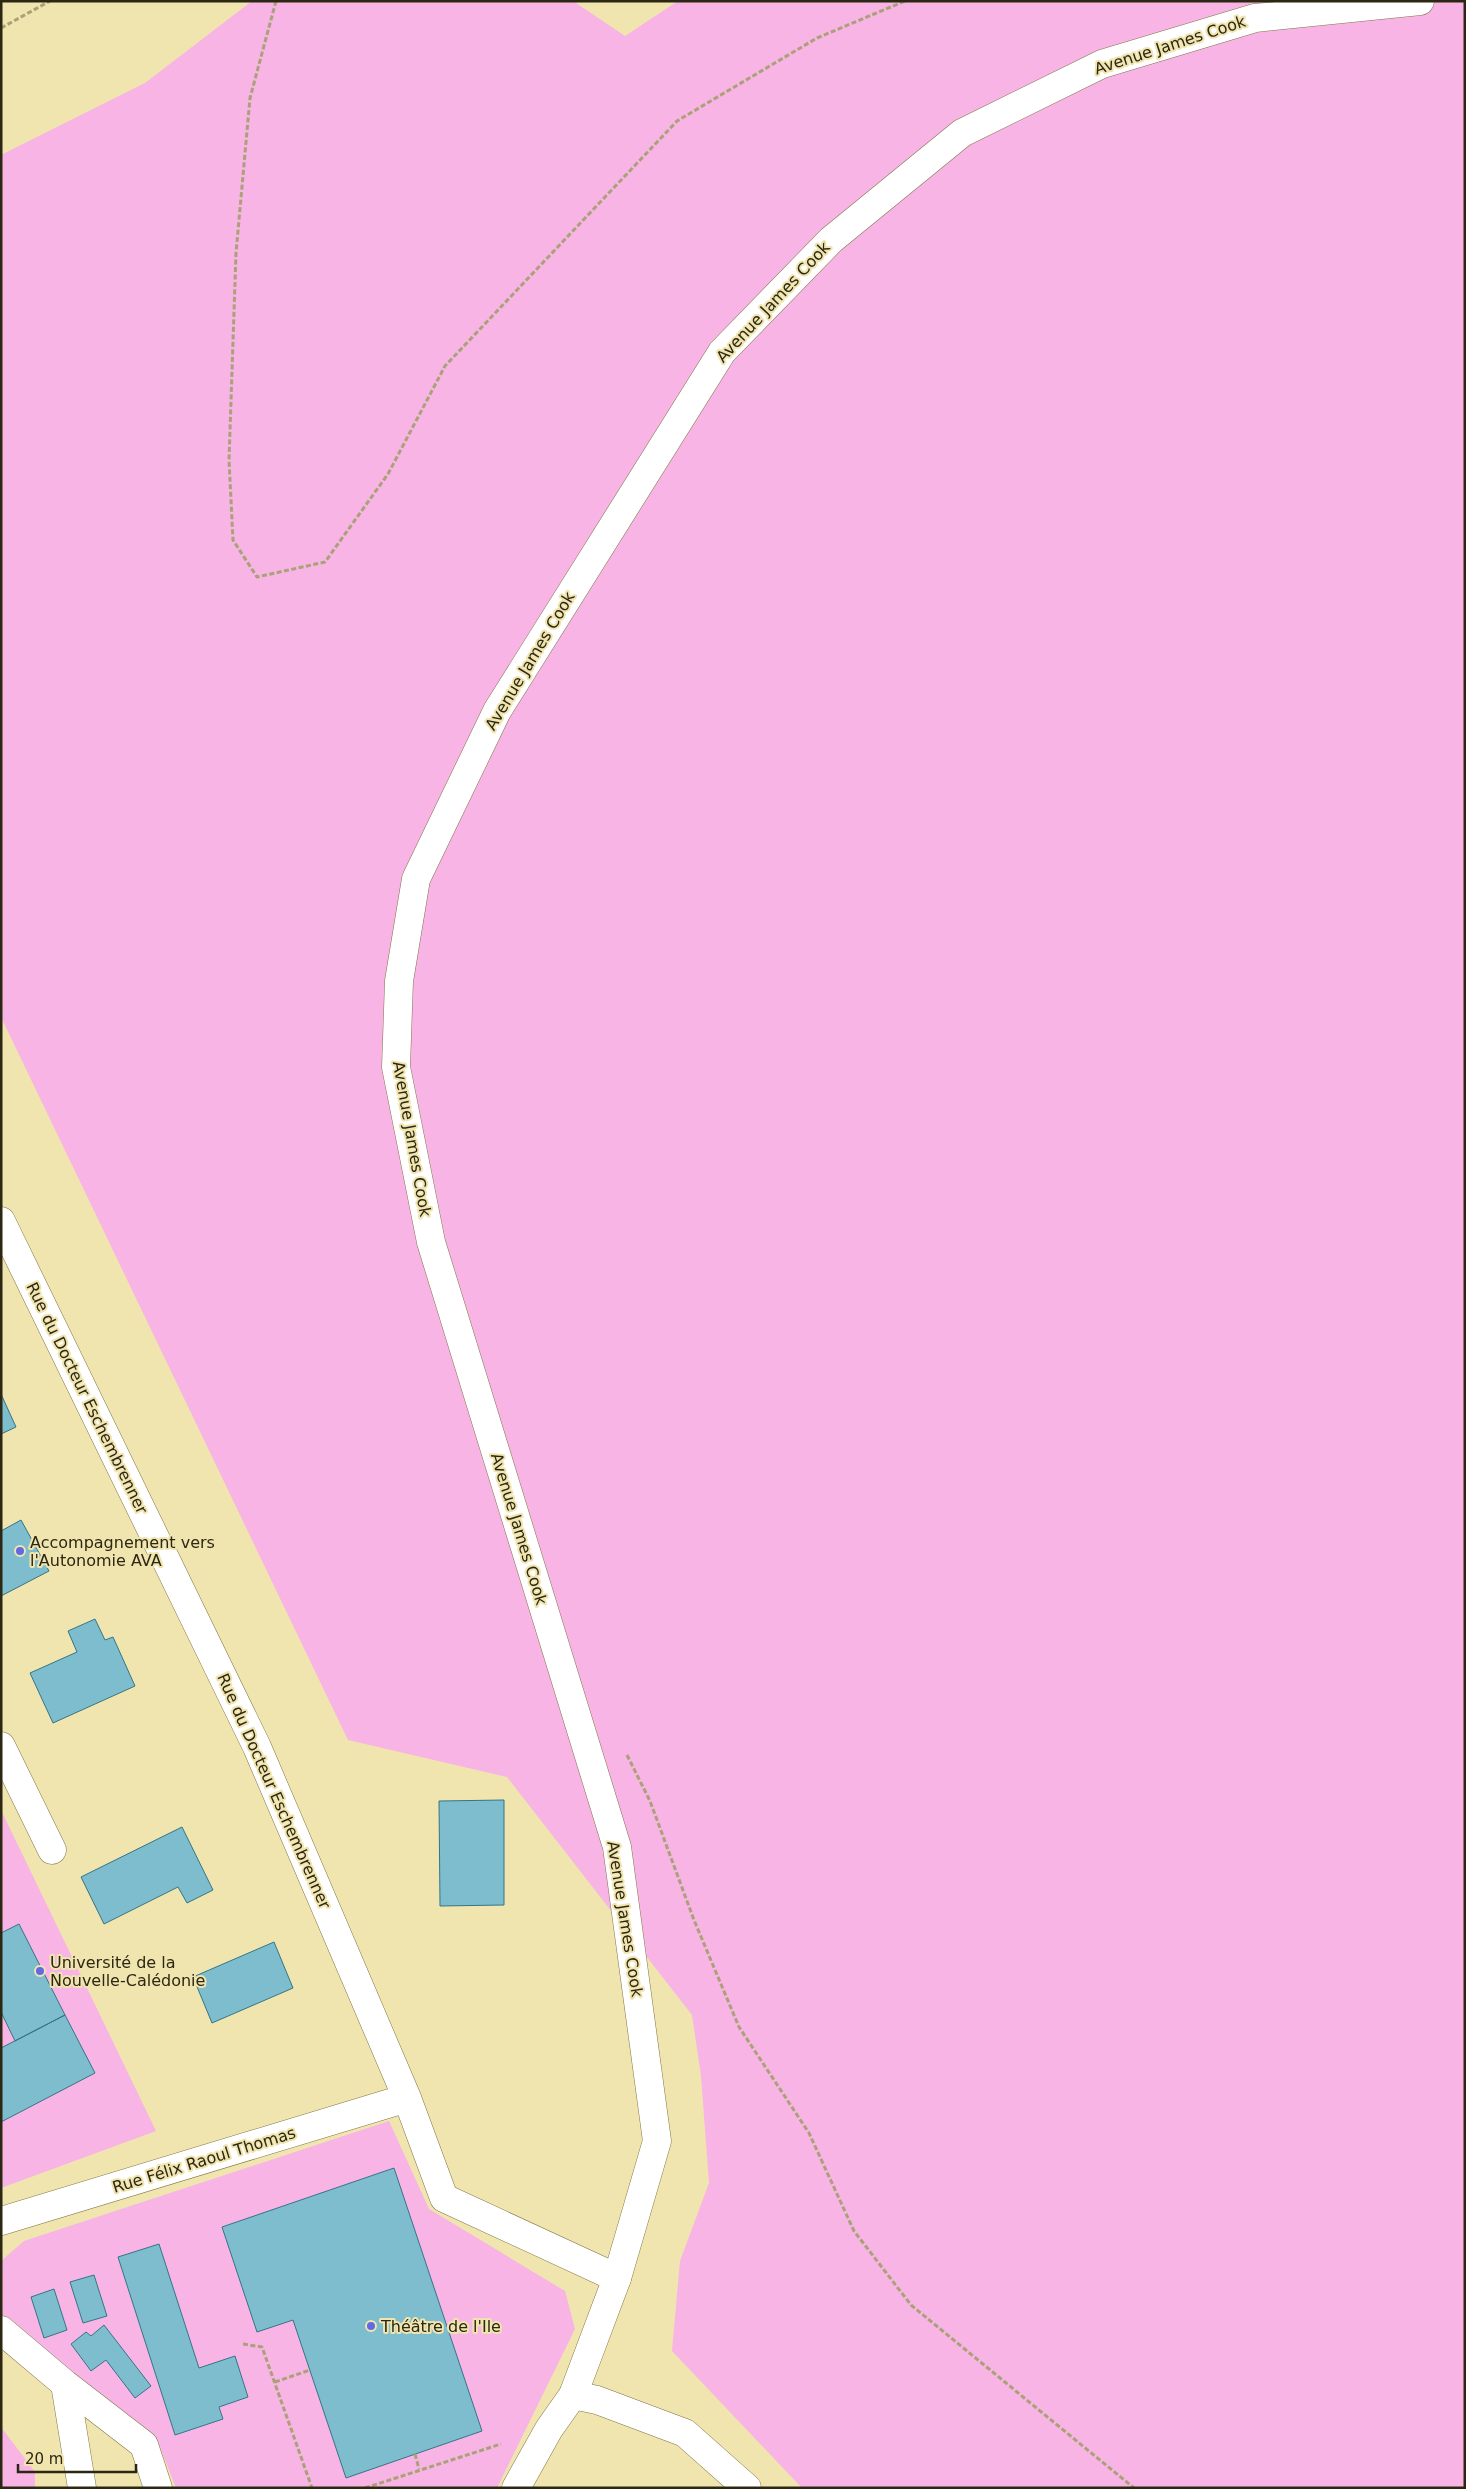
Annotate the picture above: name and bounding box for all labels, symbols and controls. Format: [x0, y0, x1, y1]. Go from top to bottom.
street label: Avenue James Cook [1092, 11, 1249, 78]
street label: Avenue James Cook [712, 237, 834, 366]
street label: Avenue James Cook [481, 588, 579, 734]
street label: Avenue James Cook [389, 1060, 435, 1219]
street label: Rue du Docteur Eschembrenner [22, 1279, 152, 1517]
street label: Avenue James Cook [487, 1451, 551, 1608]
place label: Accompagnement vers l'Autonomie AVA [30, 1533, 215, 1570]
marker: Accompagnement vers l'Autonomie AVA [14, 1545, 26, 1557]
street label: Rue du Docteur Eschembrenner [213, 1670, 335, 1912]
street label: Avenue James Cook [603, 1840, 647, 1999]
place label: Université de la Nouvelle-Calédonie [50, 1953, 205, 1990]
marker: Université de la Nouvelle-Calédonie [34, 1965, 46, 1977]
street label: Rue Félix Raoul Thomas [110, 2123, 298, 2197]
place label: Théâtre de l'Ile [380, 2317, 501, 2336]
marker: Théâtre de l'Ile [365, 2320, 377, 2332]
scale bar [18, 2442, 135, 2474]
text: 20 m [25, 2450, 63, 2468]

